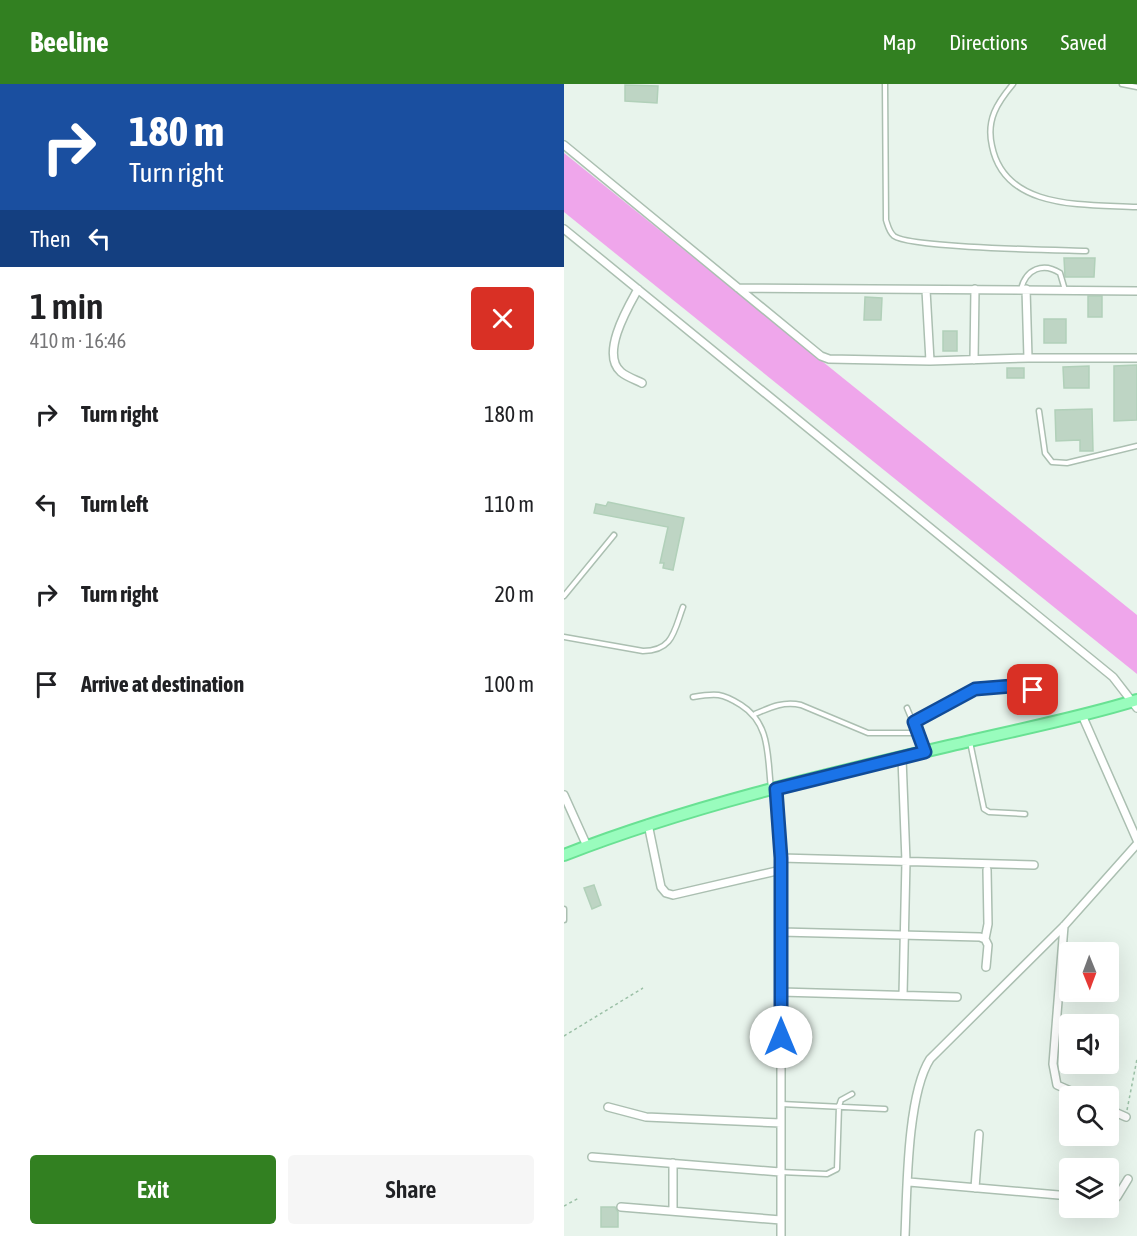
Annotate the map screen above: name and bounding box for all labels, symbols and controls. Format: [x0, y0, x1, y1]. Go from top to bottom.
text: Beeline [30, 26, 109, 58]
text: Map [882, 30, 916, 54]
text: Directions [949, 30, 1028, 54]
text: Saved [1061, 30, 1107, 54]
text: 180 m [129, 107, 224, 155]
icon: right [30, 108, 108, 186]
text: Turn right [129, 157, 224, 188]
icon: left [83, 222, 116, 255]
text: Then [30, 226, 71, 252]
text: 1 min [30, 285, 104, 327]
button: close [471, 287, 534, 350]
text: 410 m · 16:46 [30, 329, 126, 352]
icon: right [30, 398, 63, 431]
text: Turn right [81, 401, 158, 427]
text: 180 m [484, 401, 534, 427]
icon: left [30, 488, 63, 521]
text: Turn left [81, 491, 148, 517]
text: 110 m [484, 491, 534, 517]
icon: right [30, 578, 63, 611]
text: Turn right [81, 581, 158, 607]
text: 20 m [494, 581, 534, 607]
pin [1007, 664, 1058, 715]
icon: arrive [30, 668, 63, 701]
text: Arrive at destination [81, 671, 244, 697]
text: 100 m [484, 671, 534, 697]
icon: arrive [1016, 673, 1049, 706]
north arrow [1059, 942, 1119, 1002]
map controls [1059, 942, 1119, 1218]
position arrow [749, 1005, 813, 1069]
button: sound [1059, 1014, 1119, 1074]
button: search [1059, 1086, 1119, 1146]
button: Exit [30, 1155, 276, 1224]
button: Share [288, 1155, 534, 1224]
button: layers [1059, 1158, 1119, 1218]

